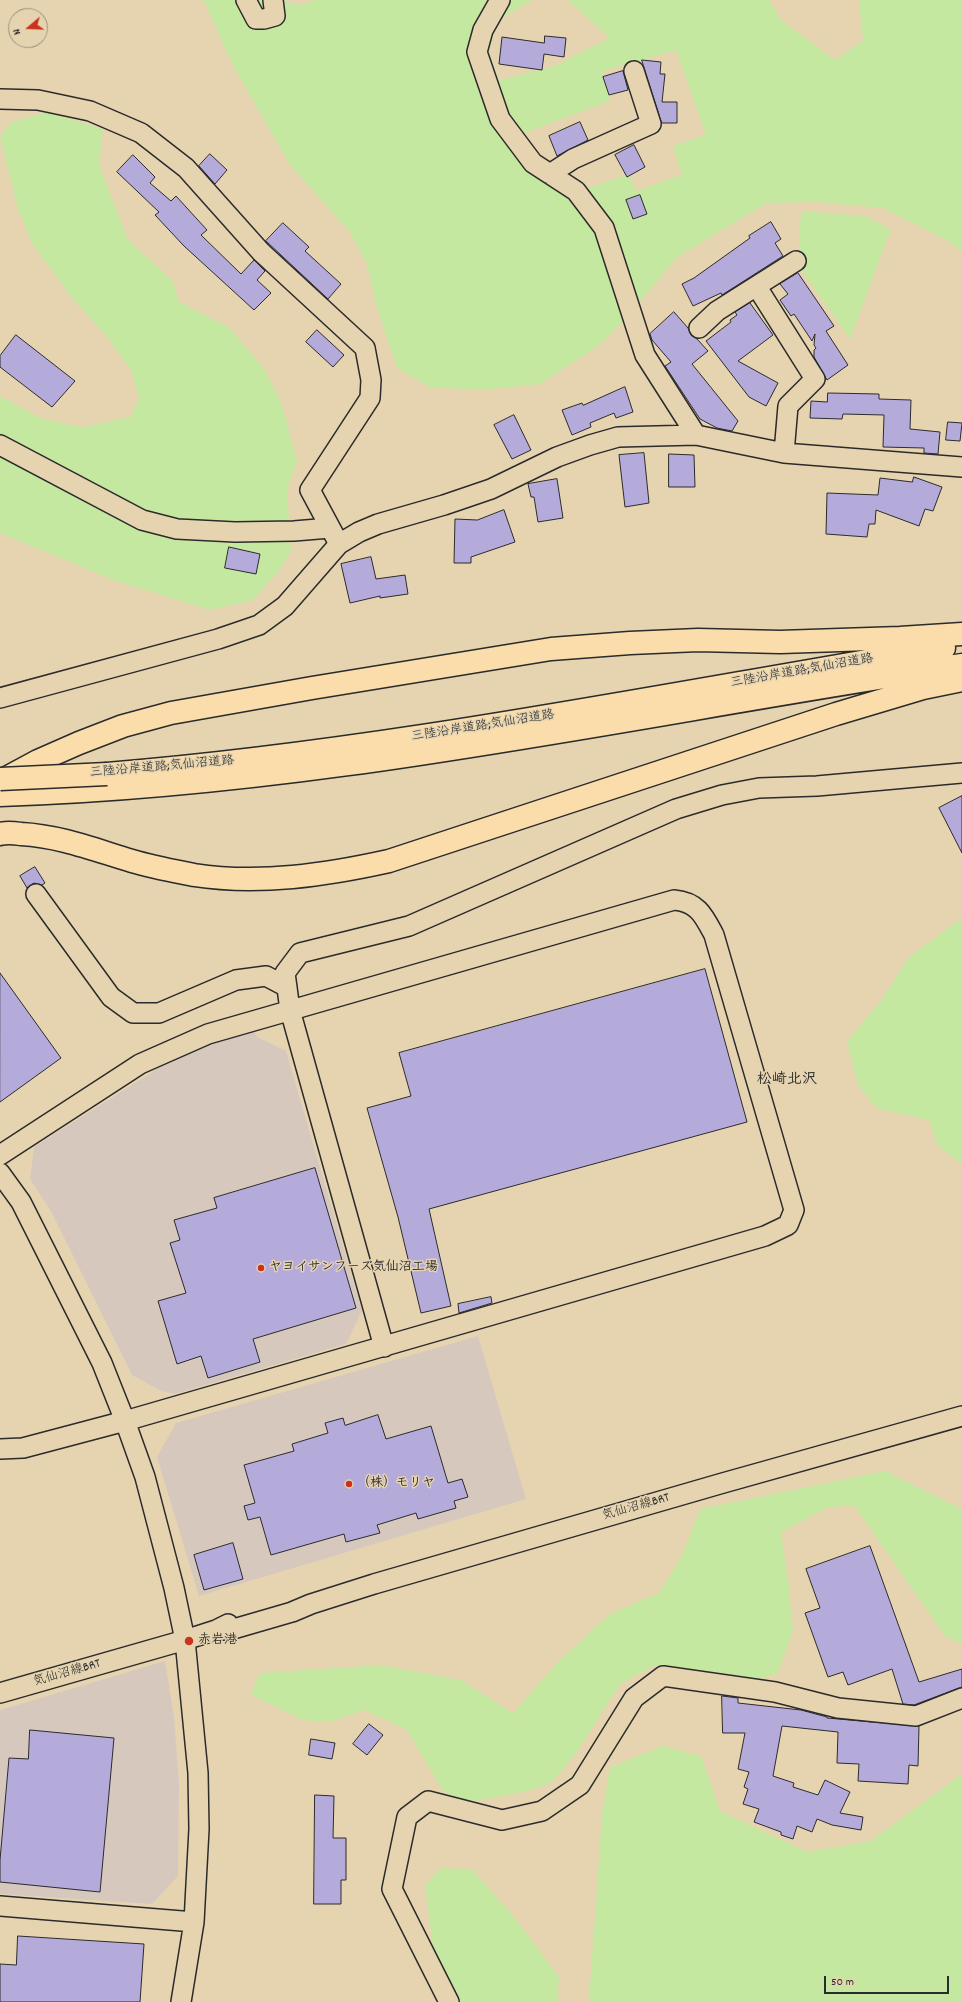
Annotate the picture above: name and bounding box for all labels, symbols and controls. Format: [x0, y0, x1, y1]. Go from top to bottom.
north arrow [8, 8, 48, 48]
text: N [9, 26, 26, 37]
street label: 三陸沿岸道路;気仙沼道路 [729, 652, 875, 692]
street label: 三陸沿岸道路;気仙沼道路 [410, 708, 556, 746]
street label: 三陸沿岸道路;気仙沼道路 [89, 754, 235, 782]
district label: 松崎北沢 [757, 1072, 817, 1090]
place label: ヤヨイサンフーズ気仙沼工場 [269, 1260, 438, 1276]
marker: ヤヨイサンフーズ気仙沼工場 [256, 1263, 266, 1273]
place label: （株）モリヤ [357, 1476, 435, 1492]
marker: （株）モリヤ [344, 1479, 354, 1489]
street label: 気仙沼線BRT [600, 1491, 672, 1525]
place label: 赤岩港 [198, 1633, 237, 1649]
marker: 赤岩港 [183, 1635, 195, 1647]
street label: 気仙沼線BRT [31, 1657, 103, 1691]
scale bar [826, 1968, 951, 1994]
text: 50 m [831, 1974, 854, 1991]

